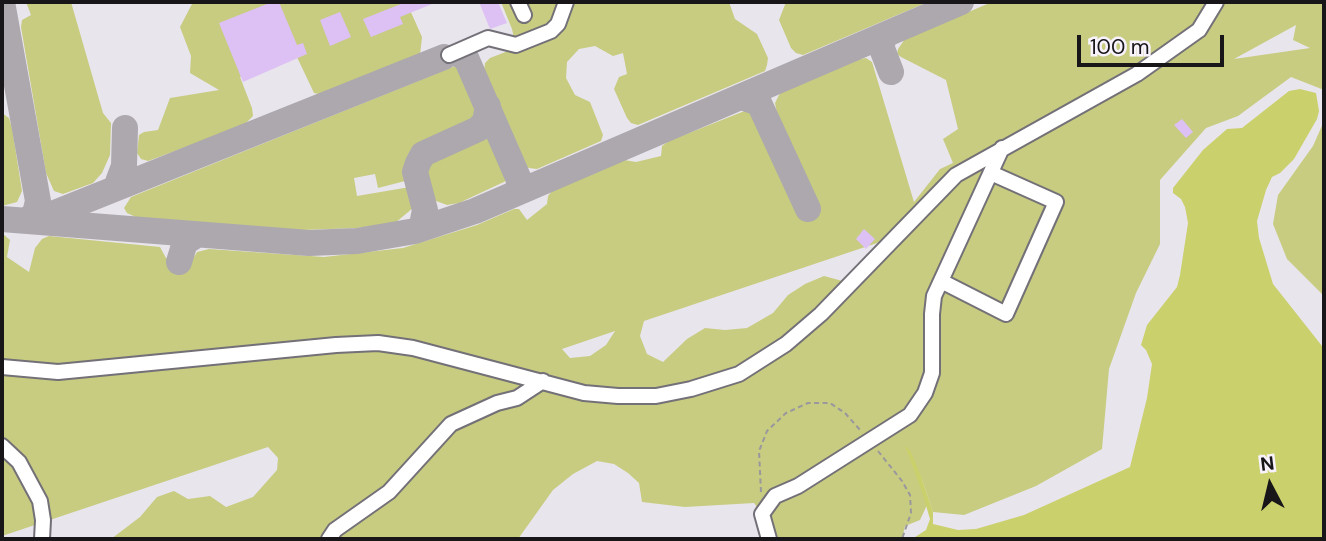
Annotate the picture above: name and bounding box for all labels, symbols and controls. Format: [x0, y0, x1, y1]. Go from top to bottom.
scale bar [1081, 21, 1228, 65]
text: 100 m [1090, 33, 1150, 61]
north arrow [1235, 450, 1305, 520]
text: N [1259, 450, 1276, 477]

